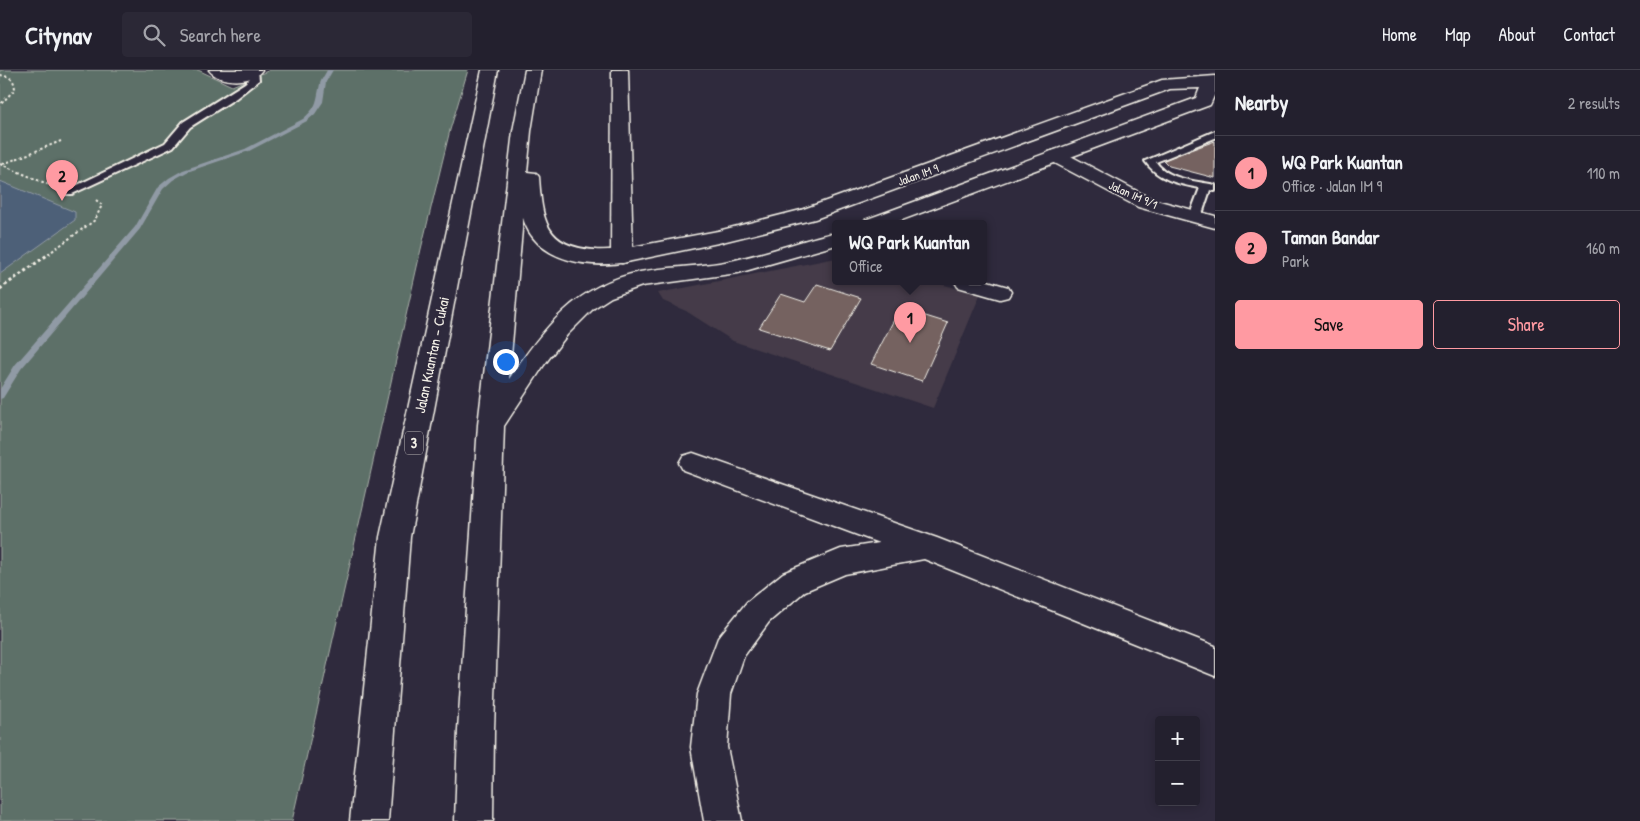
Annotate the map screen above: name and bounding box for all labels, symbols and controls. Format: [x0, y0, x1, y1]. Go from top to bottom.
search box [122, 12, 472, 57]
text: Citynav [25, 19, 92, 51]
icon: search [140, 21, 168, 49]
text: Search here [180, 22, 261, 48]
text: Home [1382, 22, 1417, 47]
text: Map [1445, 22, 1470, 47]
text: About [1498, 22, 1535, 47]
text: Contact [1563, 22, 1615, 47]
text: Nearby [1235, 88, 1288, 117]
text: 2 results [1568, 92, 1620, 114]
text: WQ Park Kuantan [1282, 149, 1403, 175]
street label: Jalan IM 9 [895, 159, 941, 190]
pin: 2 [46, 160, 78, 201]
text: 1 [1248, 162, 1254, 184]
text: 110 m [1587, 162, 1620, 184]
text: Office · Jalan IM 9 [1282, 175, 1382, 197]
street label: Jalan IM 9/1 [1106, 176, 1160, 213]
popup [832, 220, 987, 285]
text: Taman Bandar [1282, 224, 1380, 250]
text: WQ Park Kuantan [849, 229, 970, 255]
text: 2 [1247, 237, 1255, 259]
text: 160 m [1586, 237, 1620, 259]
text: Park [1282, 250, 1309, 272]
text: Office [849, 255, 883, 277]
street label: Jalan Kuantan - Cukai [409, 295, 454, 415]
button: Save [1235, 300, 1423, 349]
button: Share [1433, 300, 1620, 349]
pin: 1 [894, 302, 926, 343]
your location [493, 349, 519, 375]
road number: 3 [405, 432, 423, 454]
map controls [1155, 716, 1200, 806]
button: + [1155, 716, 1200, 761]
button: − [1155, 761, 1200, 806]

